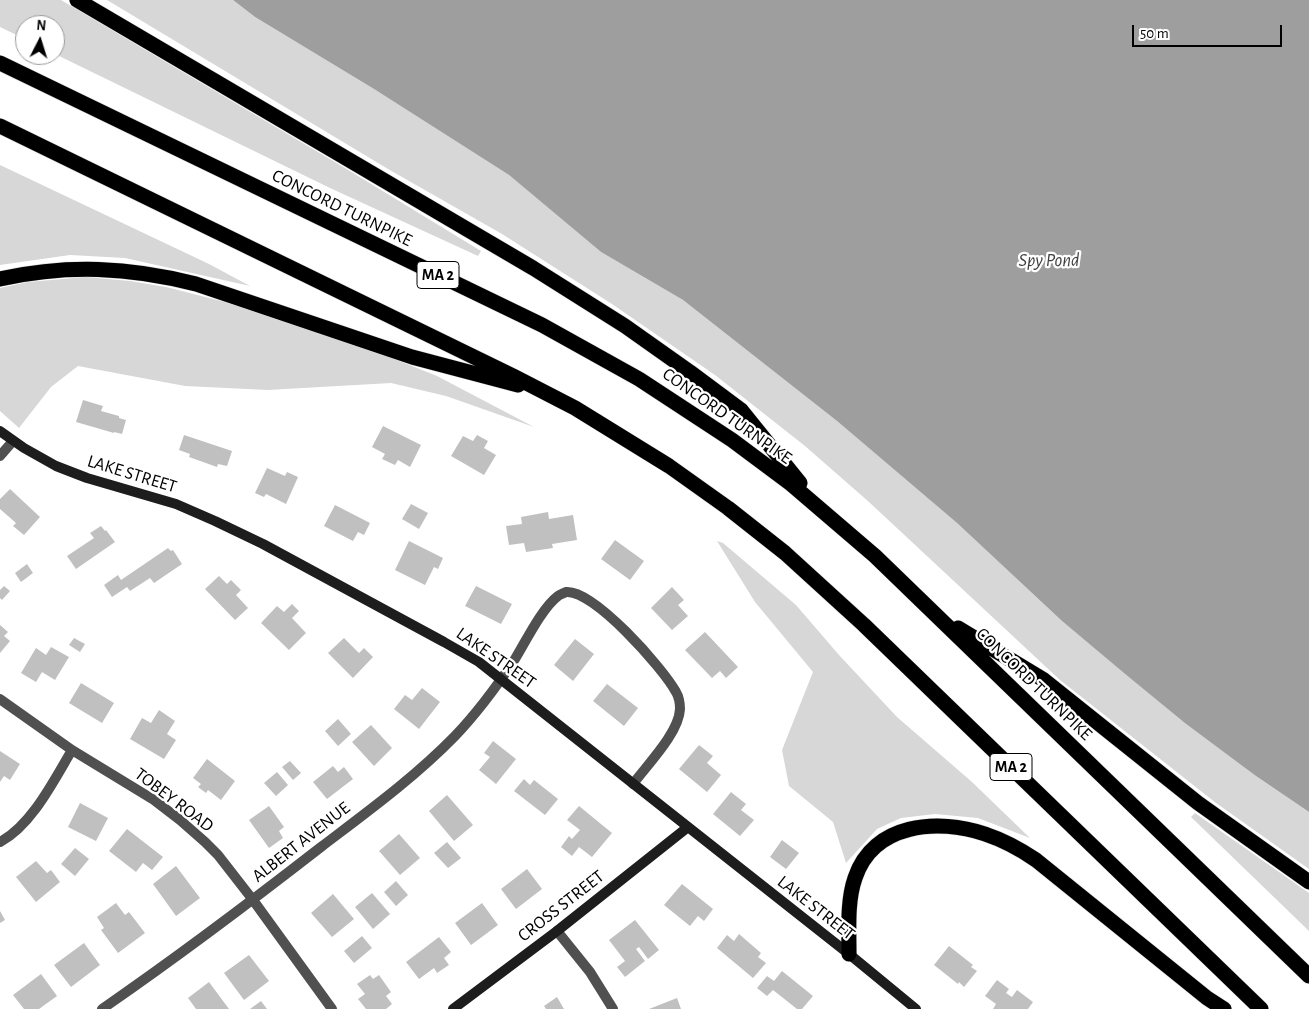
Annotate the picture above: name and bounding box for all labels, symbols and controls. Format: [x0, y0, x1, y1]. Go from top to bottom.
north arrow [15, 15, 65, 65]
scale bar [1134, 15, 1284, 47]
text: N [36, 19, 47, 33]
text: 50 m [1140, 26, 1169, 41]
street label: CONCORD TURNPIKE [268, 165, 416, 251]
water label: Spy Pond [1019, 249, 1079, 271]
road number: MA 2 [417, 262, 459, 288]
street label: CONCORD TURNPIKE [658, 363, 796, 469]
street label: LAKE STREET [85, 450, 179, 498]
street label: LAKE STREET [452, 623, 540, 693]
street label: CONCORD TURNPIKE [971, 623, 1097, 745]
road number: MA 2 [990, 754, 1032, 780]
street label: TOBEY ROAD [130, 763, 218, 837]
street label: ALBERT AVENUE [248, 797, 354, 887]
street label: CROSS STREET [513, 866, 609, 946]
street label: LAKE STREET [773, 871, 859, 945]

